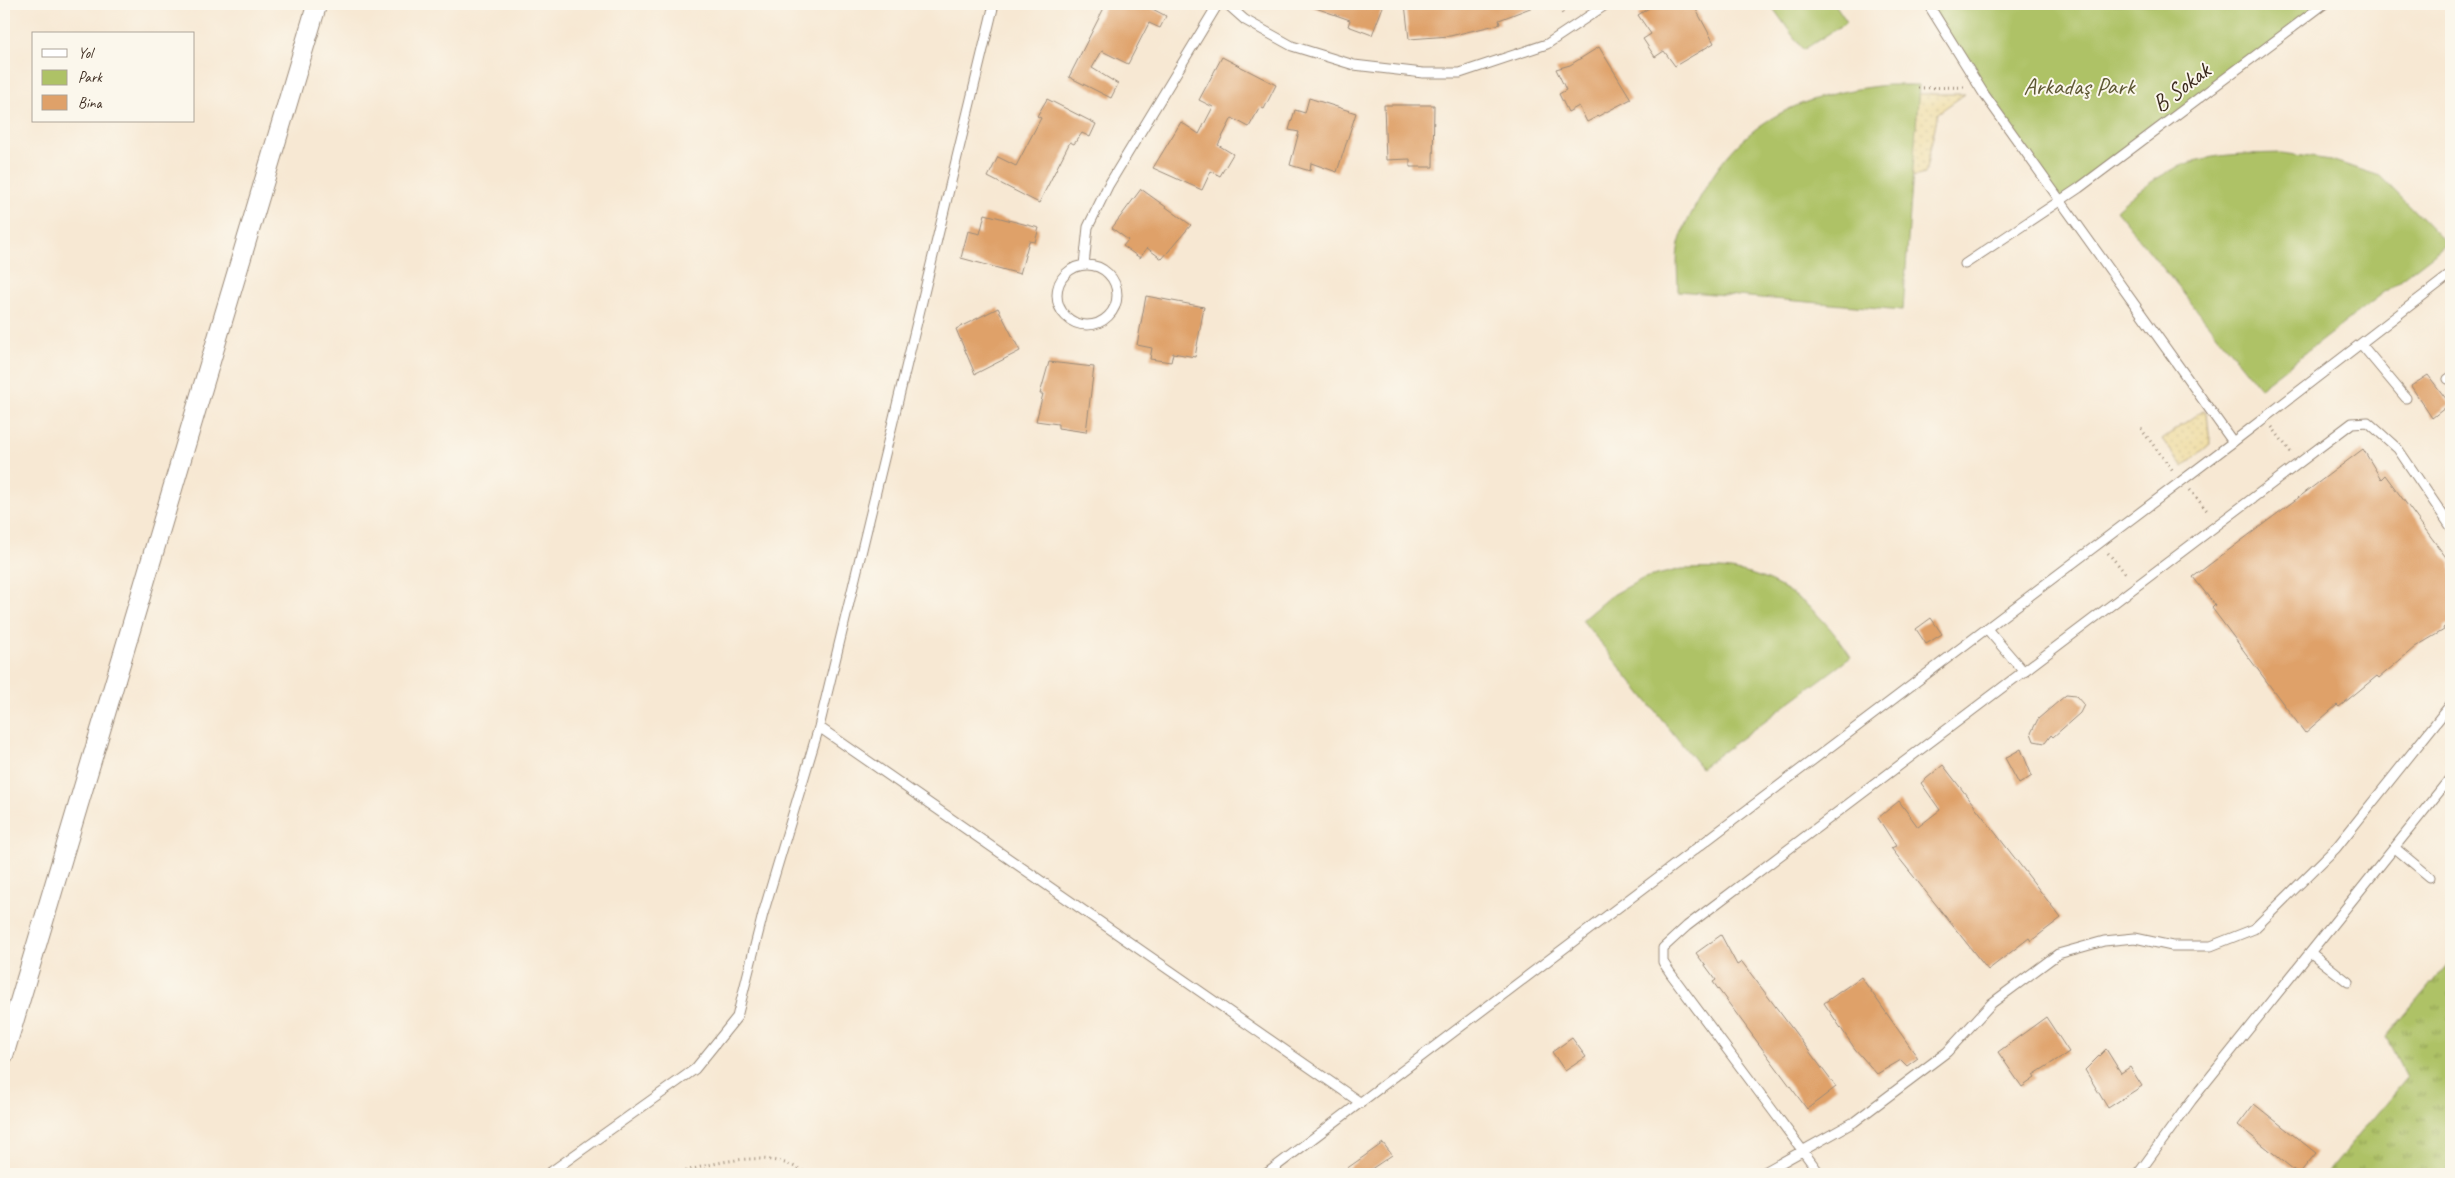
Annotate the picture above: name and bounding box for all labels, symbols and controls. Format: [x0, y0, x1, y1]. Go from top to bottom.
legend [32, 32, 195, 122]
text: Yol [78, 44, 95, 63]
street label: B Sokak [2146, 54, 2218, 119]
text: Park [78, 68, 103, 87]
park label: Arkadaş Park [2024, 71, 2137, 101]
text: Bina [78, 94, 103, 113]

